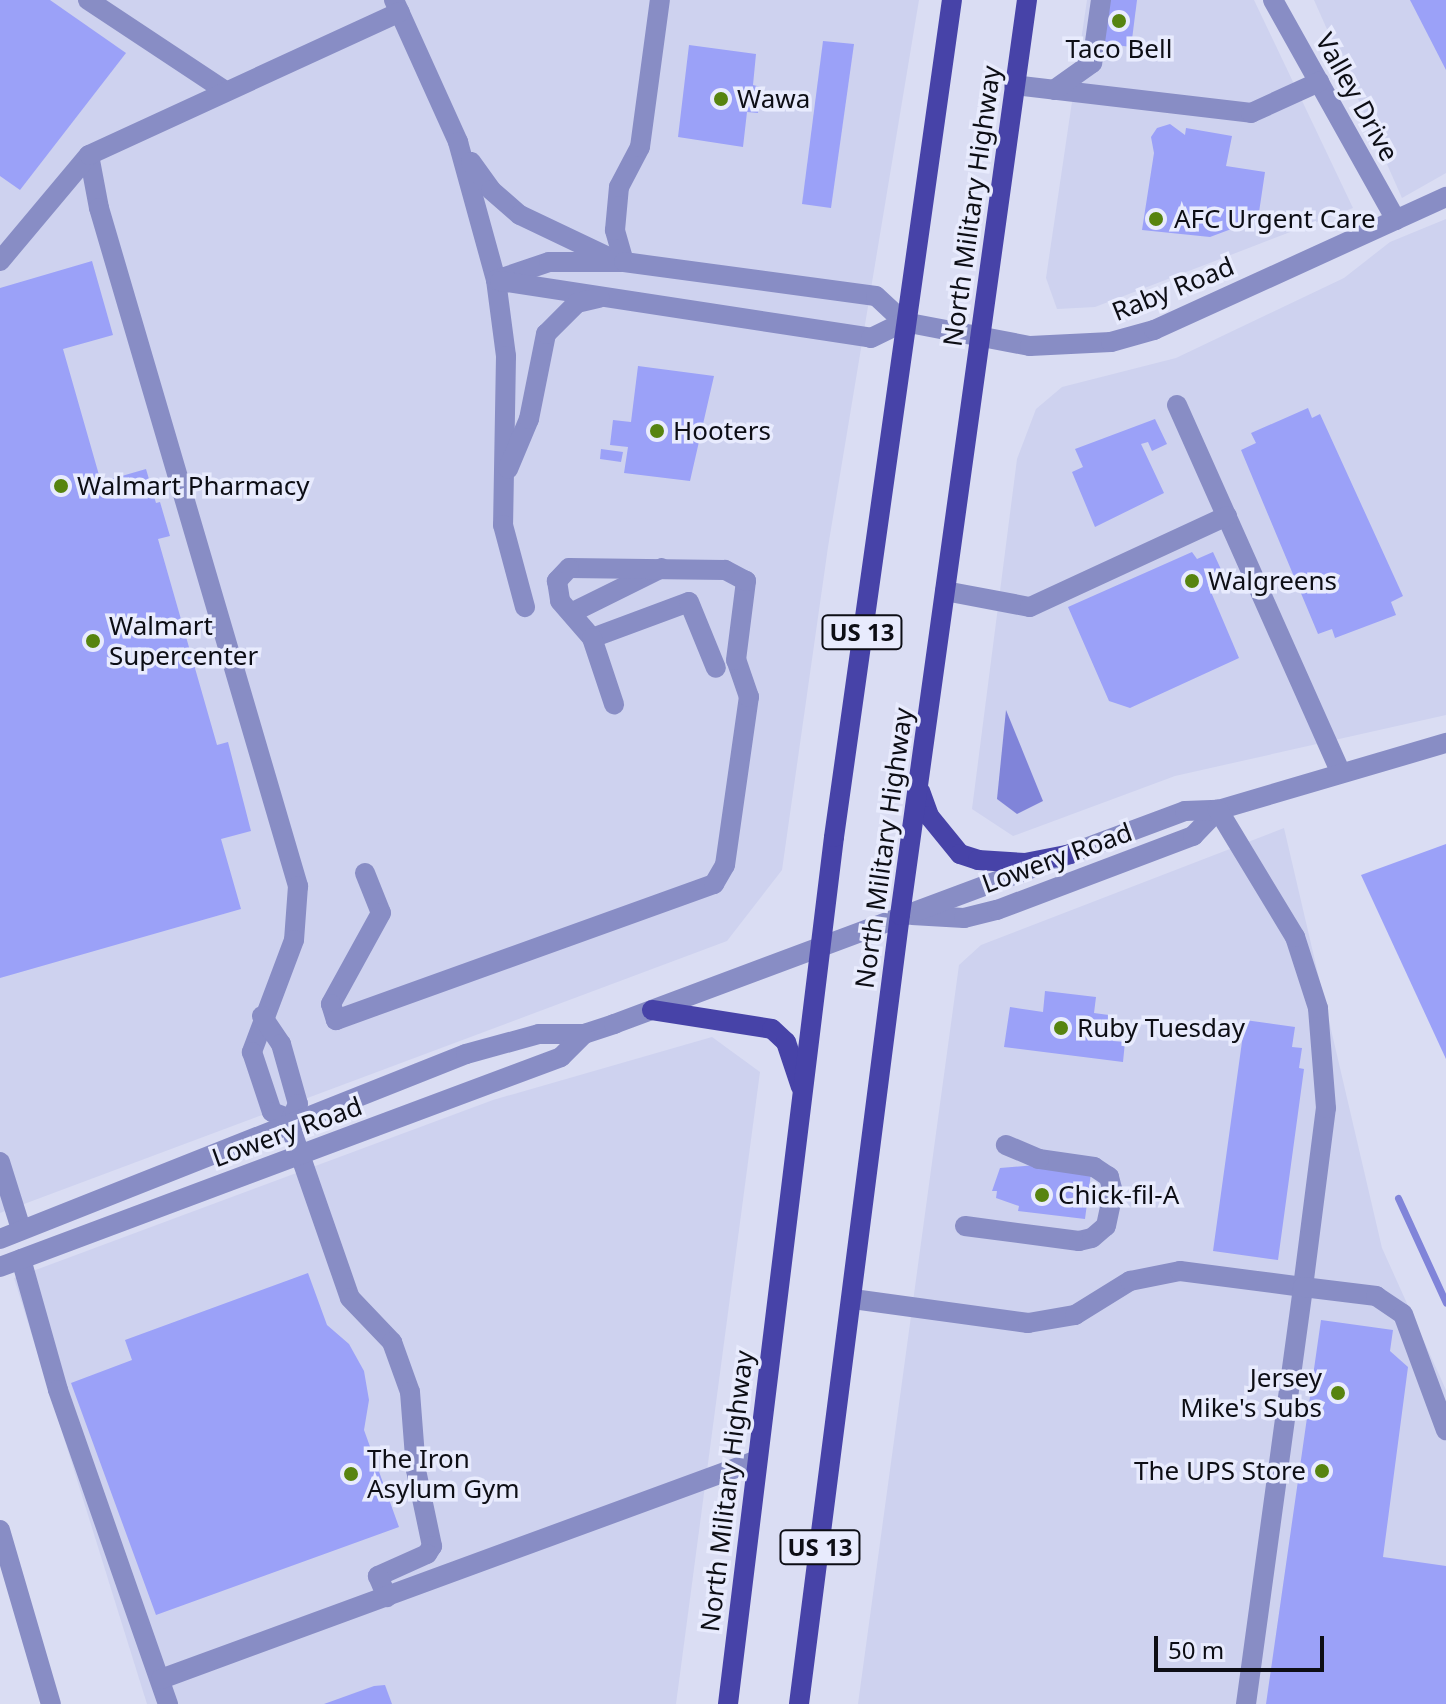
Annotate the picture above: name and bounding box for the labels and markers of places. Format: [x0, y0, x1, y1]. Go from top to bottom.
marker: Taco Bell [1110, 12, 1128, 30]
place label: Taco Bell [1066, 33, 1172, 65]
place label: Wawa [737, 83, 810, 115]
marker: Wawa [712, 90, 730, 108]
place label: AFC Urgent Care [1174, 203, 1376, 235]
marker: AFC Urgent Care [1145, 208, 1167, 230]
place label: Hooters [673, 415, 771, 447]
marker: Hooters [648, 422, 666, 440]
place label: Walmart Pharmacy [77, 470, 309, 502]
marker: Walmart Pharmacy [52, 477, 70, 495]
place label: Walgreens [1208, 565, 1337, 597]
marker: Walgreens [1183, 572, 1201, 590]
place label: Walmart Supercenter [109, 610, 258, 672]
marker: Walmart Supercenter [84, 632, 102, 650]
place label: Ruby Tuesday [1077, 1012, 1245, 1044]
marker: Ruby Tuesday [1052, 1019, 1070, 1037]
place label: Chick-fil-A [1058, 1179, 1179, 1211]
marker: Chick-fil-A [1033, 1186, 1051, 1204]
place label: Jersey Mike's Subs [1180, 1362, 1322, 1424]
marker: Jersey Mike's Subs [1329, 1384, 1347, 1402]
place label: The Iron Asylum Gym [367, 1443, 520, 1504]
place label: The UPS Store [1134, 1455, 1306, 1487]
marker: The UPS Store [1313, 1462, 1331, 1480]
marker: The Iron Asylum Gym [342, 1465, 360, 1483]

